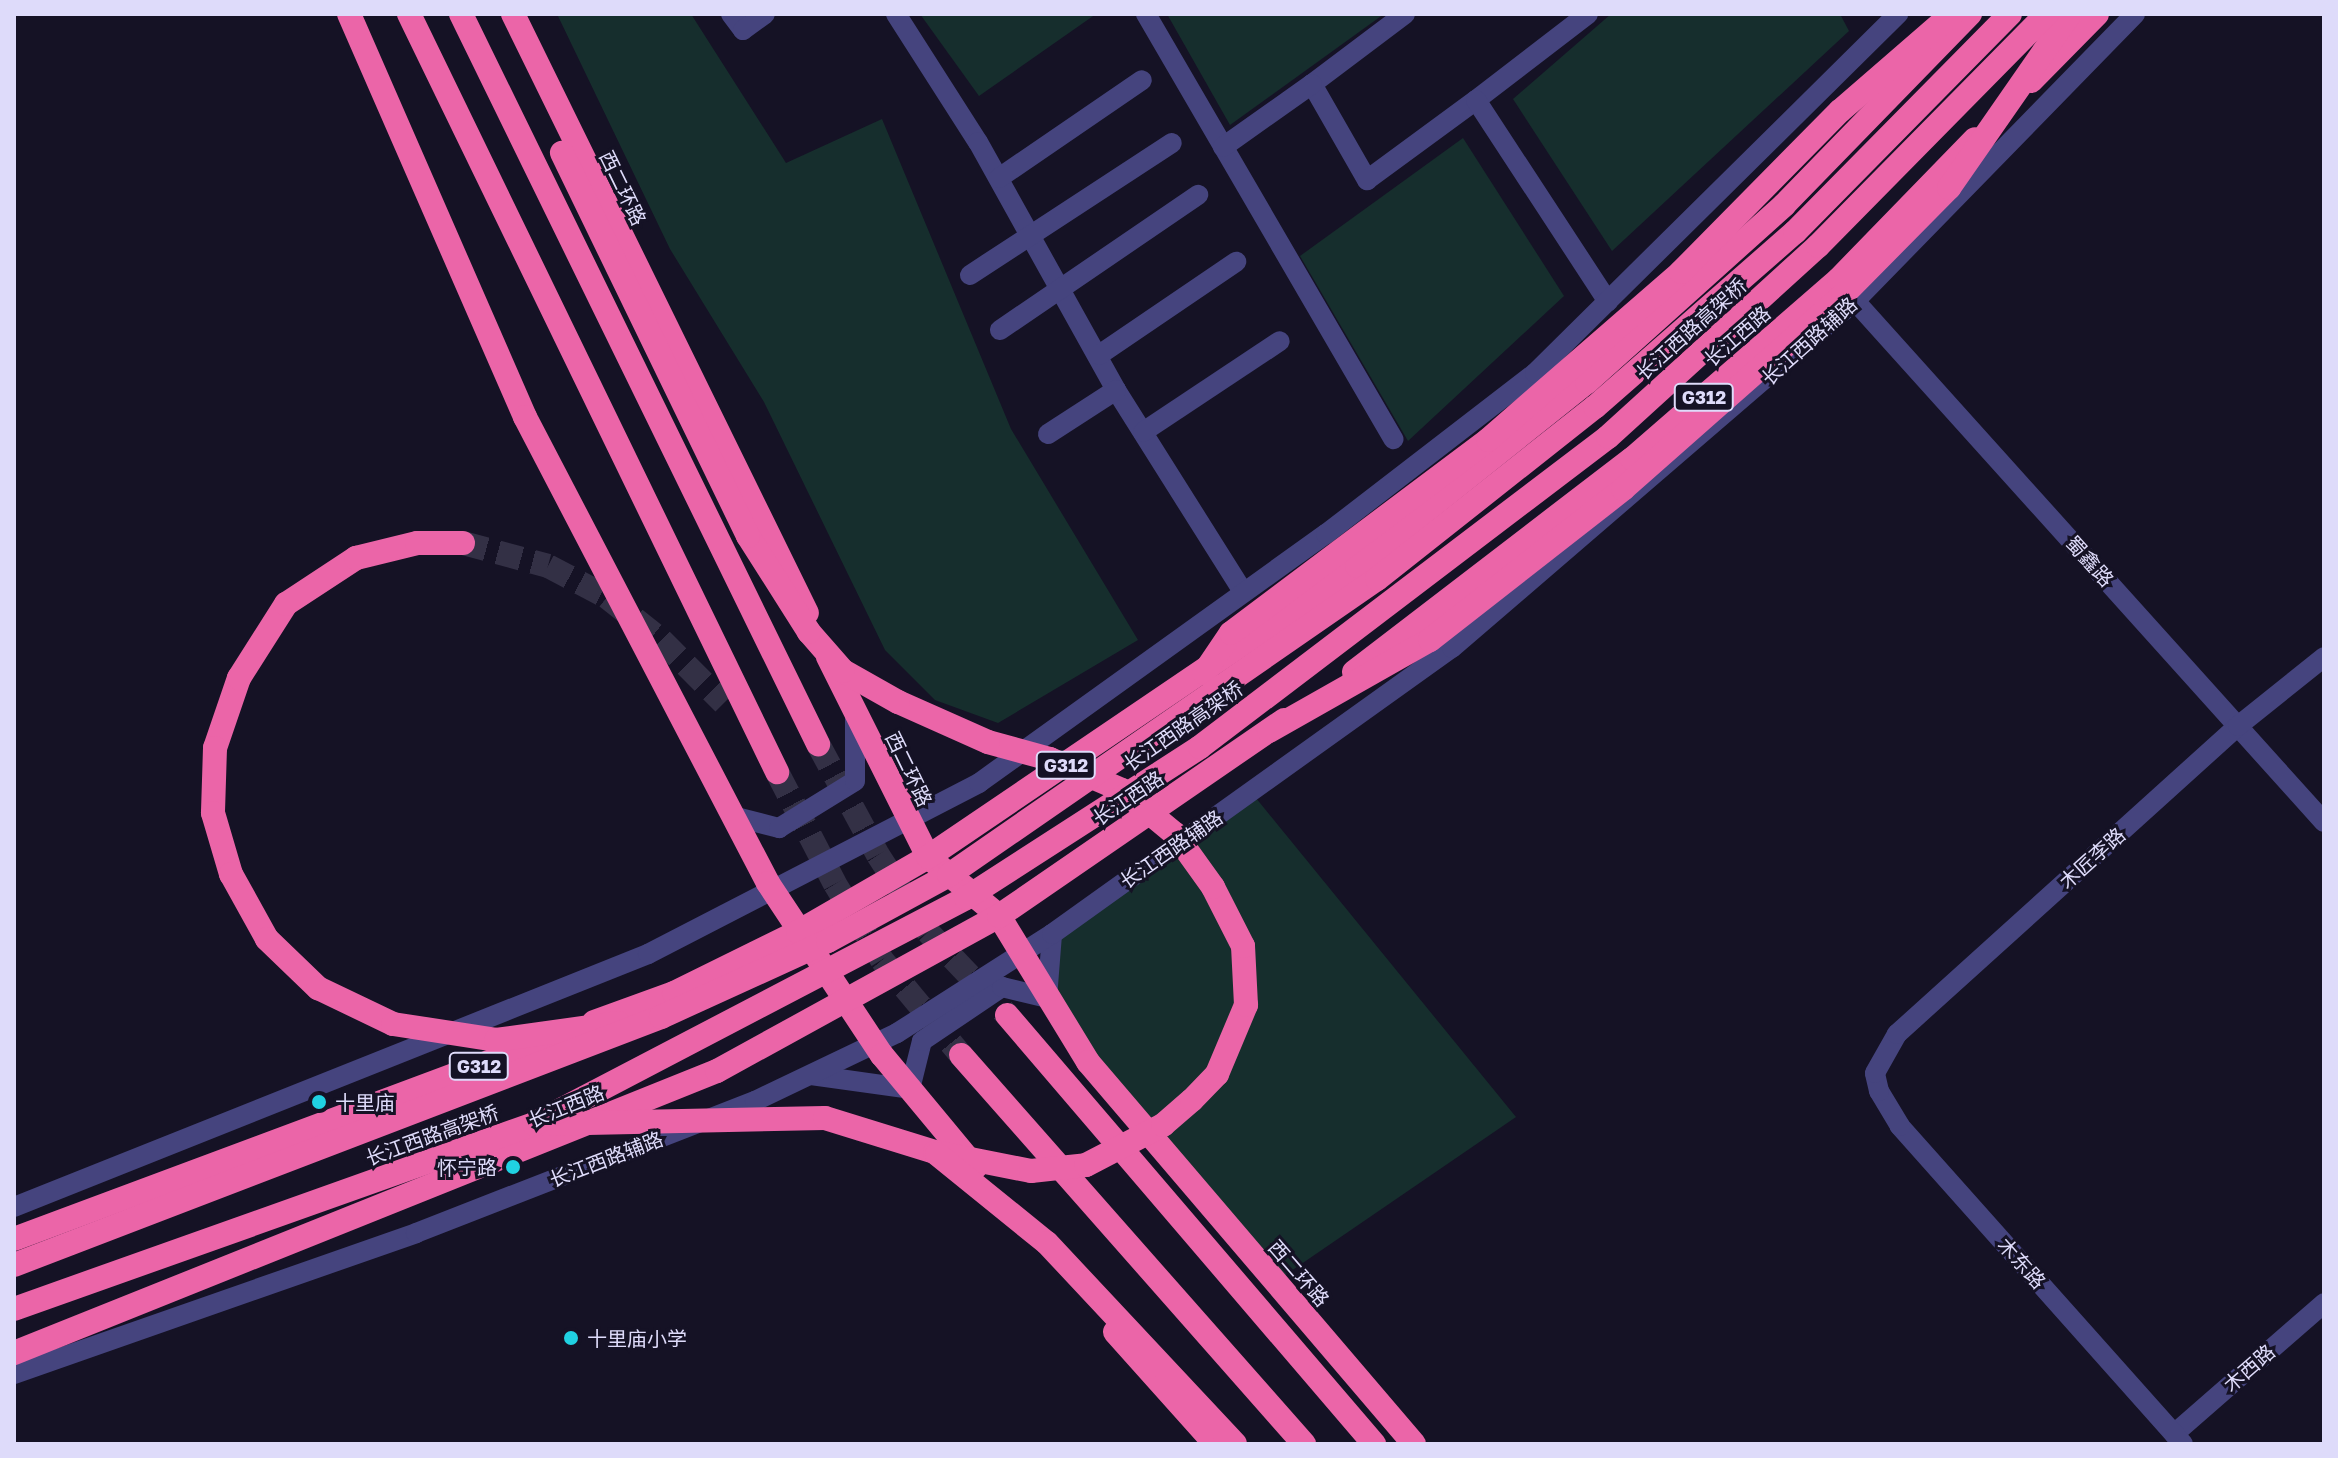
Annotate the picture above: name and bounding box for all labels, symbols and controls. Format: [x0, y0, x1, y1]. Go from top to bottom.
street label: 西二环路 [595, 147, 651, 229]
street label: 长江西路高架桥 [1631, 273, 1751, 385]
street label: 长江西路辅路 [1756, 292, 1862, 390]
street label: 长江西路 [1699, 301, 1775, 371]
road number: G312 [1672, 383, 1736, 411]
street label: 蜀鑫路 [2061, 531, 2119, 591]
street label: 长江西路高架桥 [1119, 676, 1247, 776]
street label: 西二环路 [881, 728, 937, 810]
road number: G312 [1034, 751, 1098, 779]
street label: 长江西路 [1088, 766, 1168, 830]
street label: 长江西路辅路 [1115, 805, 1227, 893]
street label: 木匠李路 [2054, 822, 2130, 894]
road number: G312 [447, 1052, 511, 1080]
street label: 长江西路 [524, 1080, 608, 1132]
place label: 十里庙 [335, 1090, 395, 1114]
marker: 十里庙 [310, 1093, 328, 1111]
street label: 长江西路高架桥 [362, 1100, 502, 1170]
street label: 长江西路辅路 [546, 1126, 666, 1192]
place label: 怀宁路 [437, 1155, 497, 1179]
marker: 怀宁路 [504, 1158, 522, 1176]
street label: 木东路 [1993, 1233, 2051, 1293]
street label: 西二环路 [1264, 1235, 1334, 1311]
place label: 十里庙小学 [587, 1326, 687, 1350]
marker: 十里庙小学 [562, 1329, 580, 1347]
street label: 木西路 [2218, 1339, 2280, 1397]

